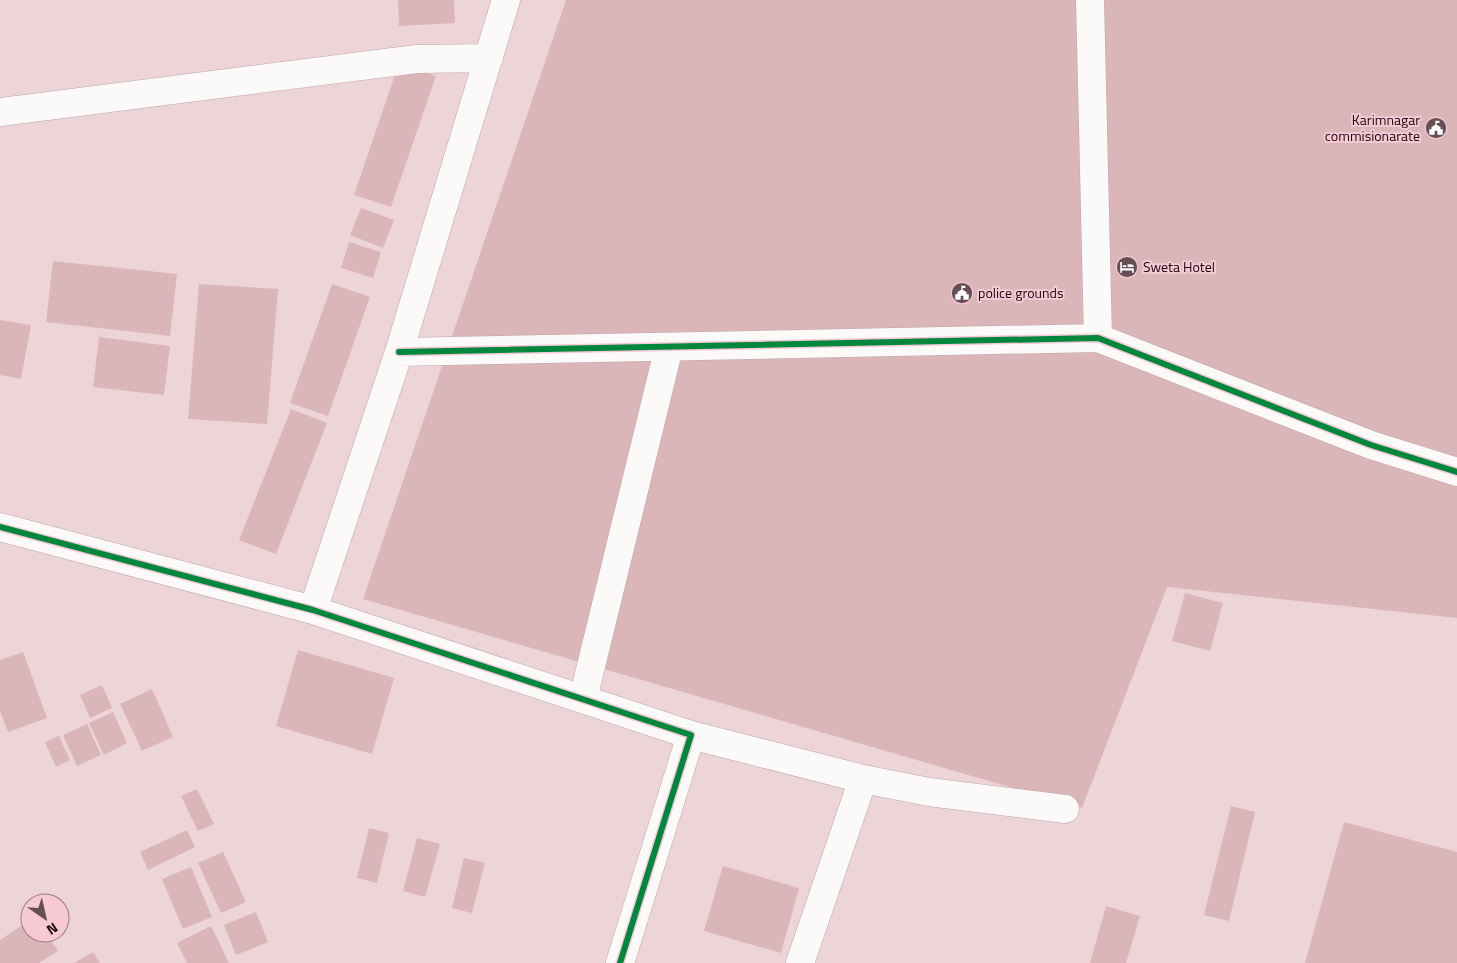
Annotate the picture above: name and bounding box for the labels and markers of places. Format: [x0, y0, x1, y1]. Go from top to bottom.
place label: Karimnagar commisionarate [1325, 109, 1420, 146]
public building icon: Karimnagar commisionarate [1424, 116, 1448, 140]
hotel icon: Sweta Hotel [1115, 255, 1139, 279]
place label: Sweta Hotel [1143, 256, 1215, 277]
public building icon: police grounds [950, 281, 974, 305]
place label: police grounds [978, 282, 1063, 303]

